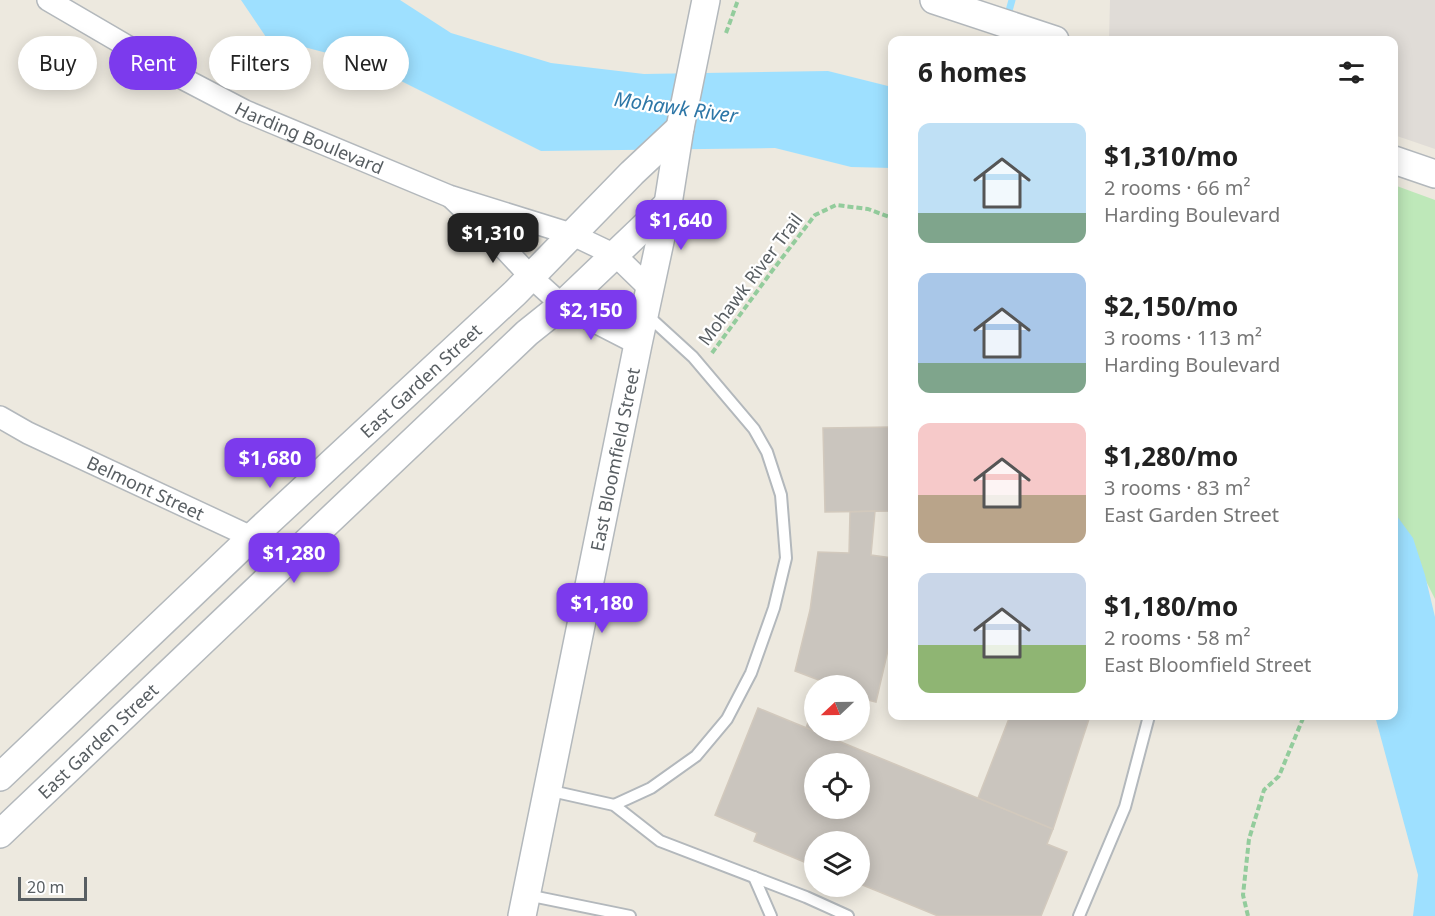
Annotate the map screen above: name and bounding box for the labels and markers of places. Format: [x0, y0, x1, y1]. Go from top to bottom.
pin: $1,640 [632, 200, 730, 251]
pin: $1,310 [444, 213, 542, 264]
pin: $2,150 [542, 290, 640, 341]
pin: $1,680 [221, 438, 319, 489]
pin: $1,280 [245, 533, 343, 584]
pin: $1,180 [553, 583, 651, 634]

